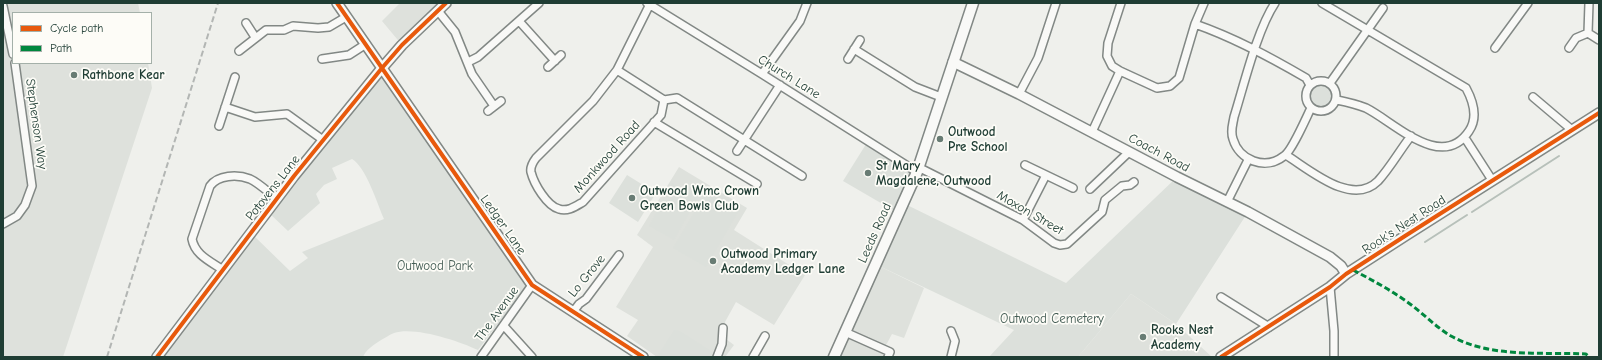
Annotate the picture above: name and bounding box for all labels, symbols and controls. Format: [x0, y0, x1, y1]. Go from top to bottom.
legend [12, 12, 152, 64]
text: Cycle path [50, 21, 103, 35]
text: Path [50, 41, 72, 55]
street label: Church Lane [755, 52, 823, 102]
place label: Rathbone Kear [82, 67, 164, 83]
marker: Rathbone Kear [69, 70, 79, 80]
street label: Stephenson Way [22, 78, 50, 170]
street label: Monkwood Road [570, 118, 644, 196]
place label: Outwood Pre School [948, 124, 1008, 155]
street label: Coach Road [1126, 130, 1192, 176]
marker: Outwood Pre School [935, 134, 945, 144]
street label: Potovens Lane [243, 152, 303, 224]
place label: St Mary Magdalene, Outwood [876, 158, 991, 189]
marker: St Mary Magdalene, Outwood [863, 168, 873, 178]
place label: Outwood Wmc Crown Green Bowls Club [640, 183, 759, 214]
street label: Moxon Street [994, 188, 1066, 238]
street label: Ledger Lane [477, 192, 529, 258]
street label: Rook's Nest Road [1359, 192, 1449, 258]
marker: Outwood Wmc Crown Green Bowls Club [627, 193, 637, 203]
street label: Leeds Road [855, 201, 895, 265]
place label: Outwood Primary Academy Ledger Lane [721, 246, 845, 277]
street label: Lo Grove [565, 252, 609, 300]
marker: Outwood Primary Academy Ledger Lane [708, 256, 718, 266]
park label: Outwood Park [397, 258, 473, 274]
street label: The Avenue [472, 283, 522, 345]
park label: Outwood Cemetery [1000, 311, 1104, 327]
place label: Rooks Nest Academy [1151, 322, 1213, 353]
marker: Rooks Nest Academy [1138, 332, 1148, 342]

